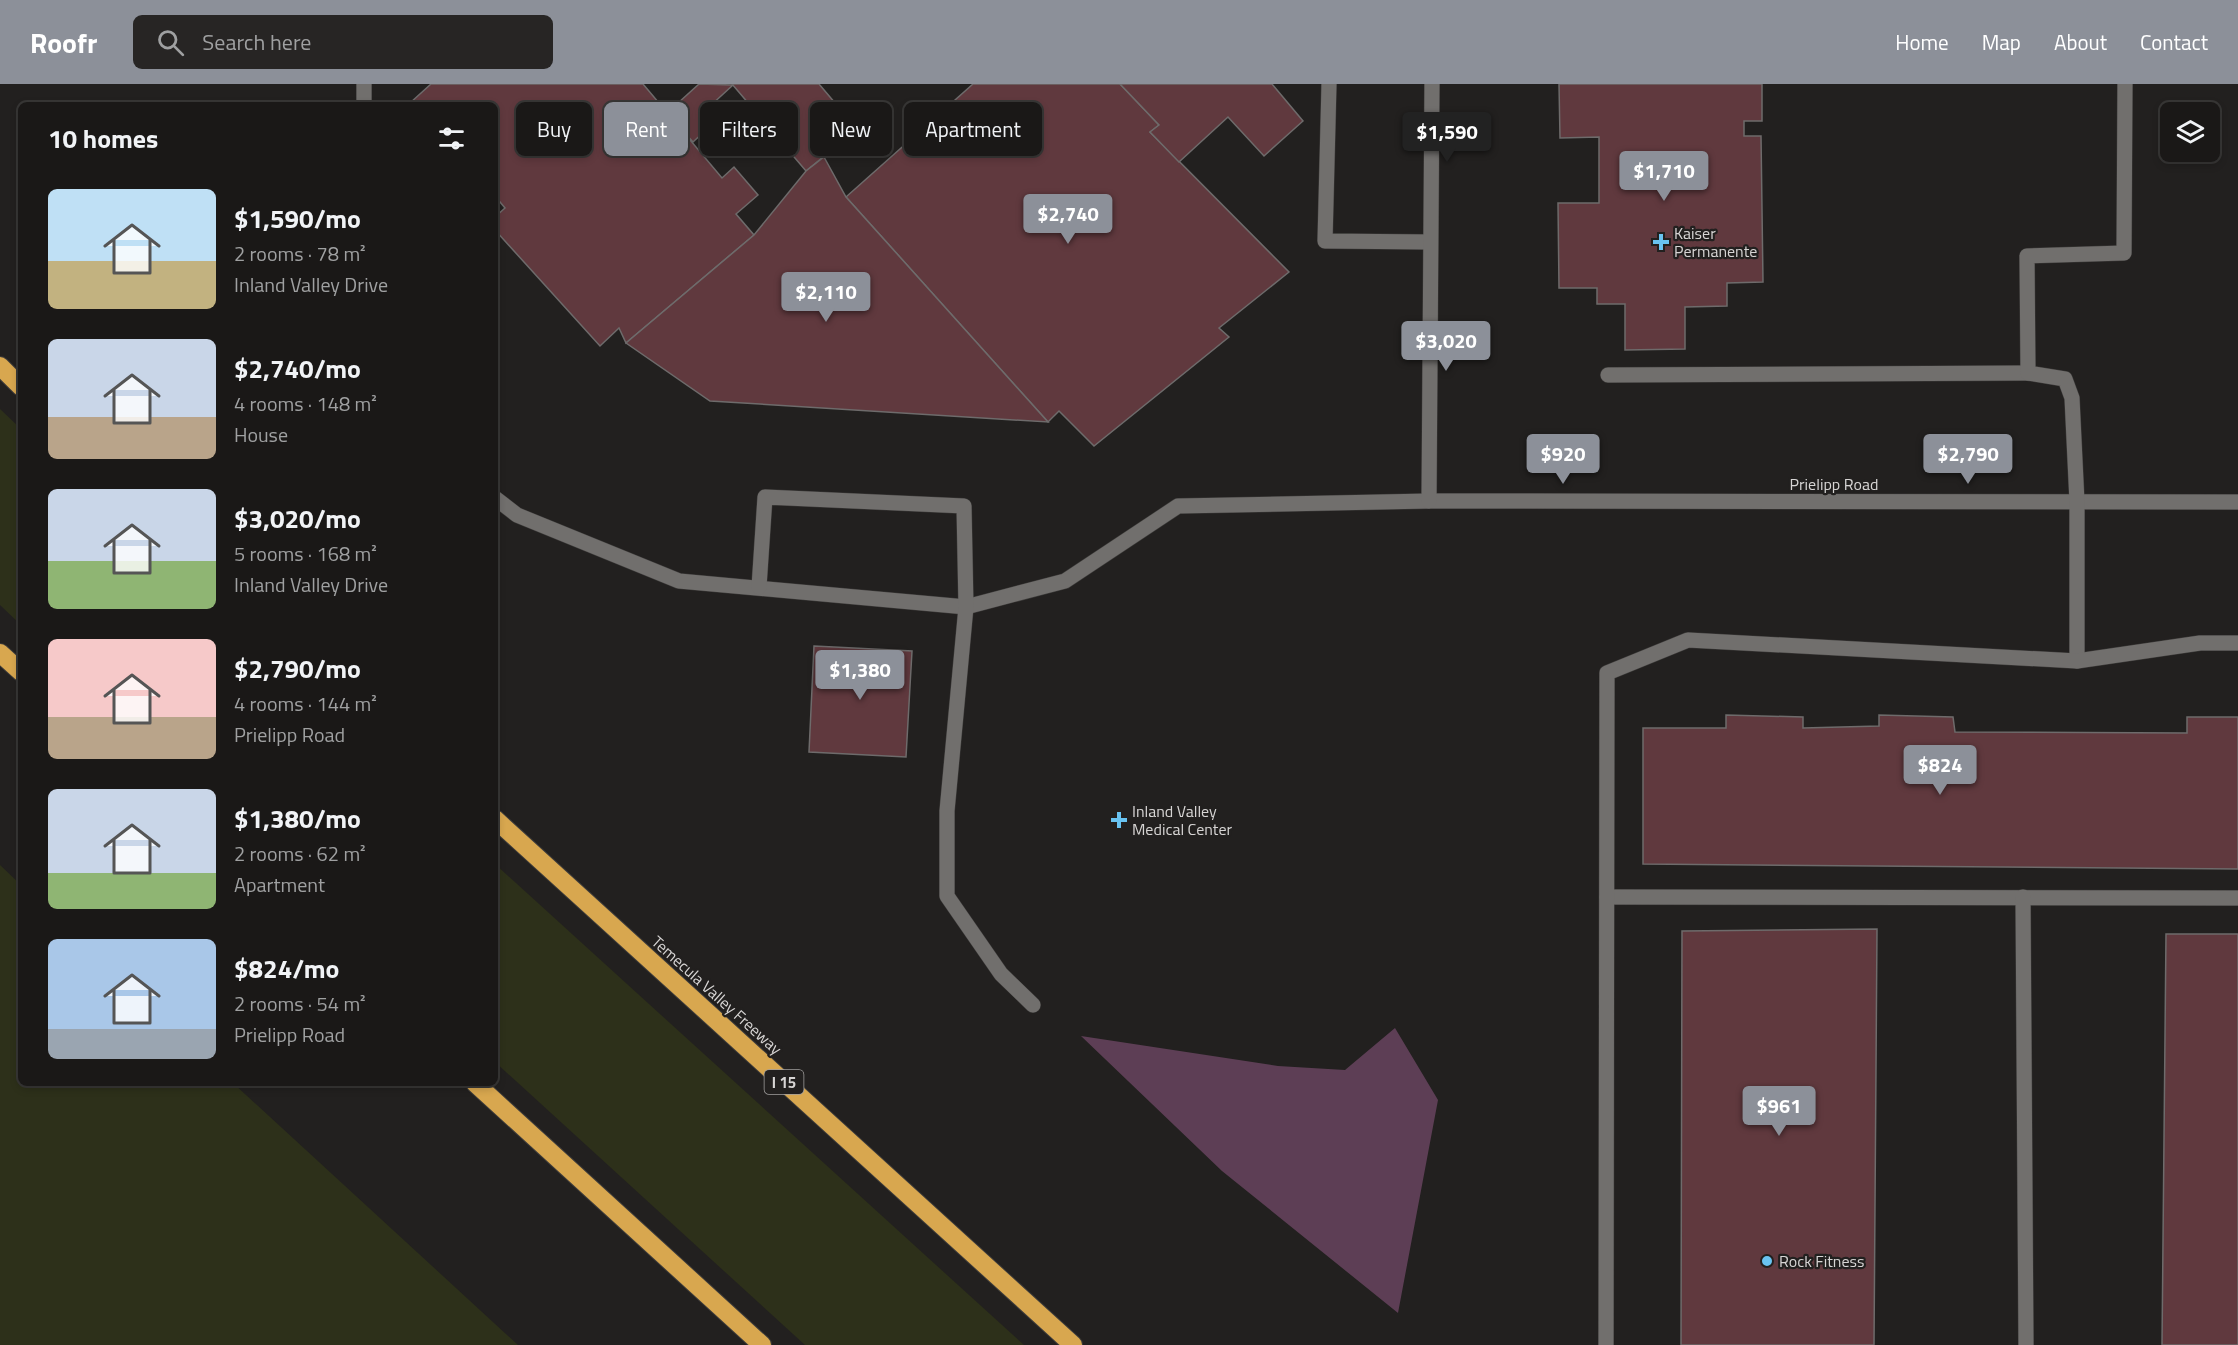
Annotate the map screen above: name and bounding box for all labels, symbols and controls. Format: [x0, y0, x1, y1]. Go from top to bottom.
search box [133, 15, 553, 69]
text: Roofr [30, 21, 97, 64]
text: Search here [202, 25, 311, 59]
icon: search [154, 26, 187, 59]
text: Home [1895, 26, 1949, 58]
text: Map [1982, 26, 2021, 58]
text: About [2054, 26, 2107, 58]
text: Contact [2140, 26, 2208, 58]
chip: Buy [516, 102, 592, 156]
chip: Rent [604, 102, 688, 156]
chip: Filters [700, 102, 798, 156]
chip: New [810, 102, 892, 156]
chip: Apartment [904, 102, 1042, 156]
map controls [2160, 102, 2220, 162]
button: layers [2160, 102, 2220, 162]
pin: $1,590 [1398, 112, 1496, 163]
text: $1,590 [1416, 116, 1478, 147]
text: 10 homes [48, 119, 158, 158]
icon: filters [435, 122, 468, 155]
pin: $1,710 [1615, 151, 1713, 202]
text: $1,710 [1633, 155, 1695, 186]
pin: $2,740 [1019, 194, 1117, 245]
text: $2,740 [1037, 198, 1099, 229]
text: $1,590/mo [234, 199, 361, 238]
icon: home [96, 213, 168, 285]
place label: Kaiser Permanente [1674, 221, 1757, 263]
marker: Kaiser Permanente [1652, 233, 1670, 251]
text: 2 rooms · 78 m² [234, 238, 366, 269]
text: Inland Valley Drive [234, 269, 388, 300]
pin: $2,110 [777, 272, 875, 323]
text: $2,110 [795, 276, 857, 307]
pin: $3,020 [1397, 321, 1495, 372]
text: $3,020 [1415, 325, 1477, 356]
text: $2,740/mo [234, 349, 361, 388]
icon: home [96, 363, 168, 435]
text: 4 rooms · 148 m² [234, 388, 377, 419]
text: House [234, 419, 288, 450]
pin: $920 [1527, 434, 1599, 485]
pin: $2,790 [1919, 434, 2017, 485]
text: $920 [1541, 438, 1585, 469]
text: $2,790 [1937, 438, 1999, 469]
street label: Prielipp Road [1790, 472, 1878, 496]
text: $3,020/mo [234, 499, 361, 538]
icon: home [96, 513, 168, 585]
text: 5 rooms · 168 m² [234, 538, 377, 569]
text: Inland Valley Drive [234, 569, 388, 600]
text: $2,790/mo [234, 649, 361, 688]
pin: $1,380 [811, 650, 909, 701]
text: $1,380 [829, 654, 891, 685]
icon: home [96, 663, 168, 735]
text: 4 rooms · 144 m² [234, 688, 377, 719]
text: Prielipp Road [234, 719, 345, 750]
pin: $824 [1904, 745, 1976, 796]
text: $824 [1918, 749, 1962, 780]
text: $1,380/mo [234, 799, 361, 838]
place label: Inland Valley Medical Center [1132, 799, 1232, 841]
marker: Inland Valley Medical Center [1110, 811, 1128, 829]
icon: home [96, 813, 168, 885]
text: 2 rooms · 62 m² [234, 838, 366, 869]
text: Apartment [234, 869, 325, 900]
street label: Temecula Valley Freeway [647, 930, 788, 1060]
text: $824/mo [234, 949, 339, 988]
icon: home [96, 963, 168, 1035]
text: 2 rooms · 54 m² [234, 988, 366, 1019]
text: Prielipp Road [234, 1019, 345, 1050]
road number: I 15 [764, 1070, 804, 1094]
pin: $961 [1743, 1086, 1815, 1137]
text: $961 [1757, 1090, 1801, 1121]
place label: Rock Fitness [1779, 1249, 1864, 1273]
marker: Rock Fitness [1760, 1254, 1774, 1268]

